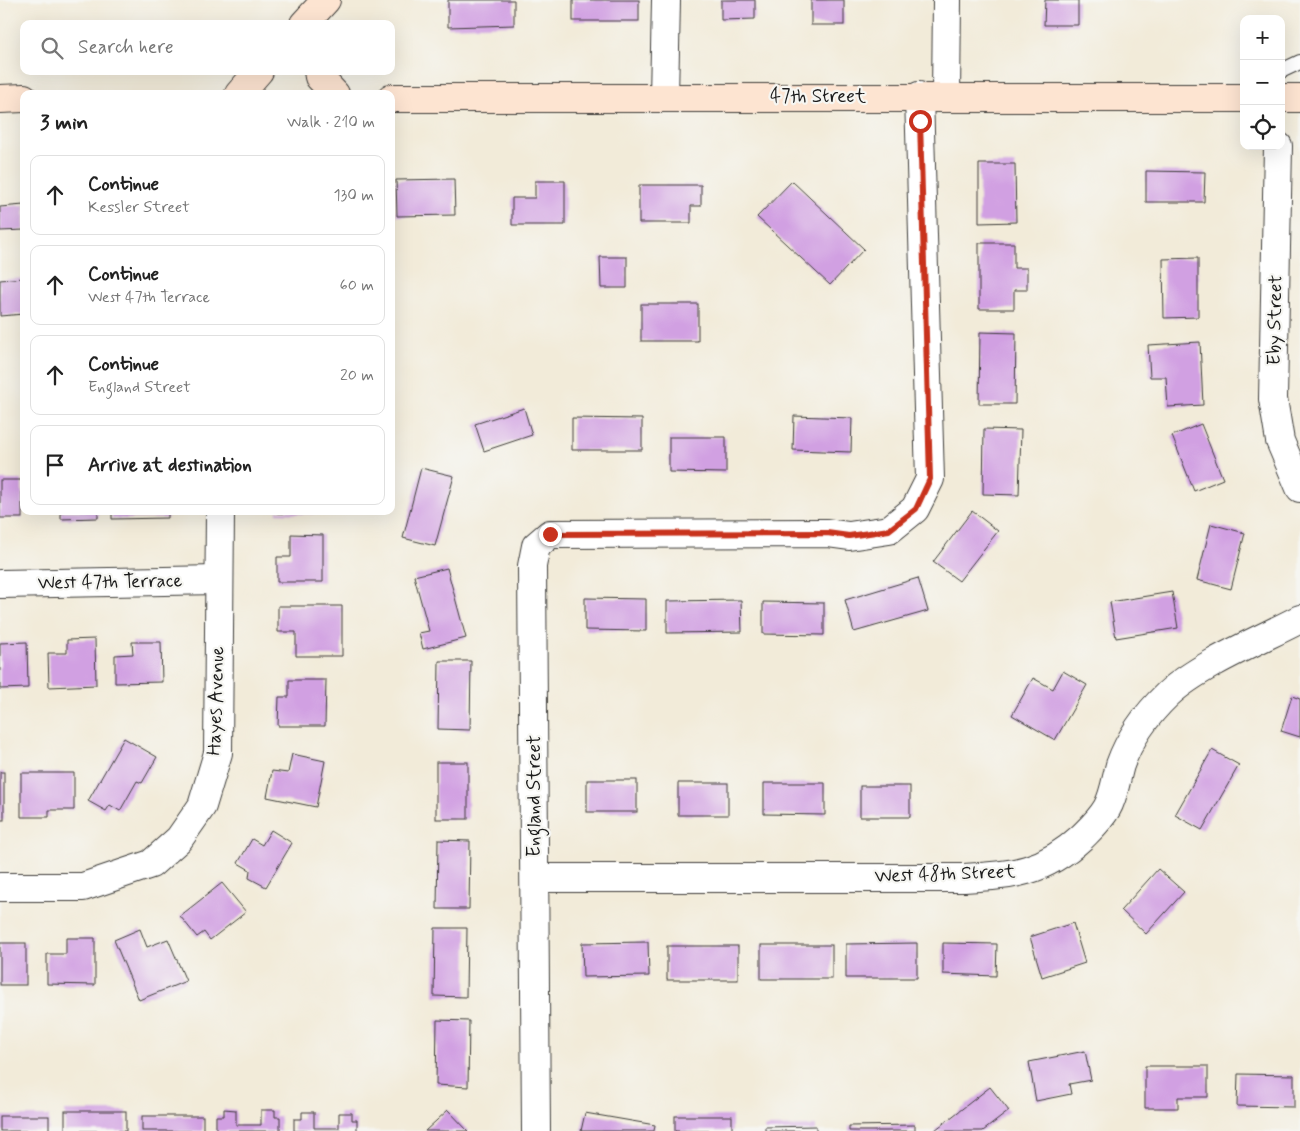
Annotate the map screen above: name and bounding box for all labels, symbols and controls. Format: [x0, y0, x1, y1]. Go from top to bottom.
map controls [1240, 15, 1285, 150]
button: + [1240, 15, 1285, 60]
search box [20, 20, 395, 75]
icon: search [38, 34, 66, 62]
text: Search here [78, 35, 174, 60]
button: − [1240, 60, 1285, 105]
street label: 47th Street [770, 84, 866, 109]
button: locate [1240, 105, 1285, 150]
text: 3 min [40, 109, 88, 137]
route start [909, 110, 932, 133]
text: Walk · 210 m [287, 112, 375, 133]
text: Continue [88, 172, 159, 197]
icon: ahead [41, 181, 69, 209]
text: 130 m [333, 185, 374, 206]
text: Kessler Street [88, 197, 190, 218]
text: Continue [88, 262, 159, 287]
icon: ahead [41, 271, 69, 299]
street label: Eby Street [1262, 274, 1288, 366]
text: 60 m [340, 275, 374, 296]
text: West 47th Terrace [88, 287, 210, 308]
text: Continue [88, 352, 159, 377]
icon: ahead [41, 361, 69, 389]
text: 20 m [340, 365, 374, 386]
text: England Street [88, 377, 191, 398]
icon: arrive [41, 451, 69, 479]
text: Arrive at destination [88, 453, 252, 478]
route end [539, 523, 562, 546]
street label: West 47th Terrace [37, 568, 183, 596]
street label: Hayes Avenue [202, 646, 230, 756]
street label: England Street [522, 735, 550, 857]
street label: West 48th Street [874, 859, 1016, 889]

